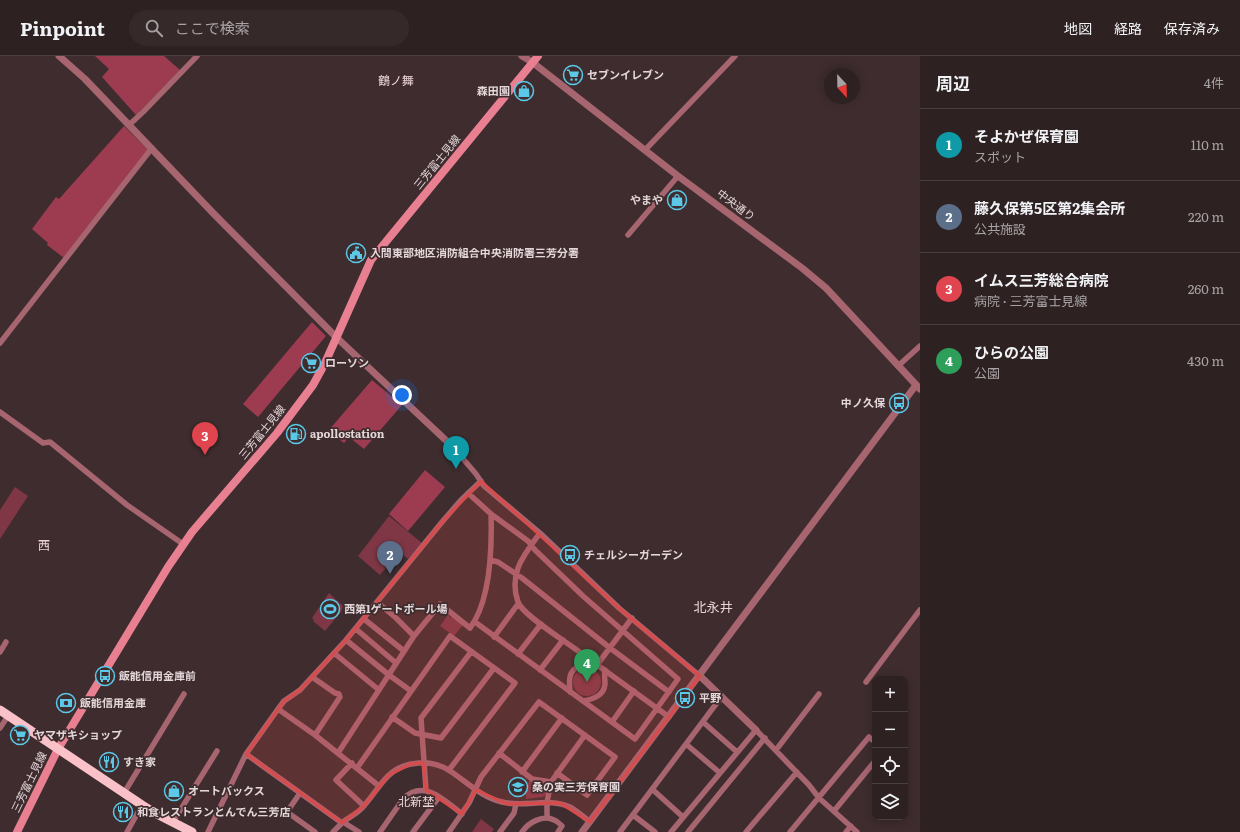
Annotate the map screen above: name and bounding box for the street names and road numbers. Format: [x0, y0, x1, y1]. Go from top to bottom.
street label: 三芳富士見線 [409, 131, 463, 192]
street label: 中央通り [714, 185, 759, 224]
street label: 三芳富士見線 [234, 401, 288, 462]
street label: 三芳富士見線 [6, 748, 50, 815]

